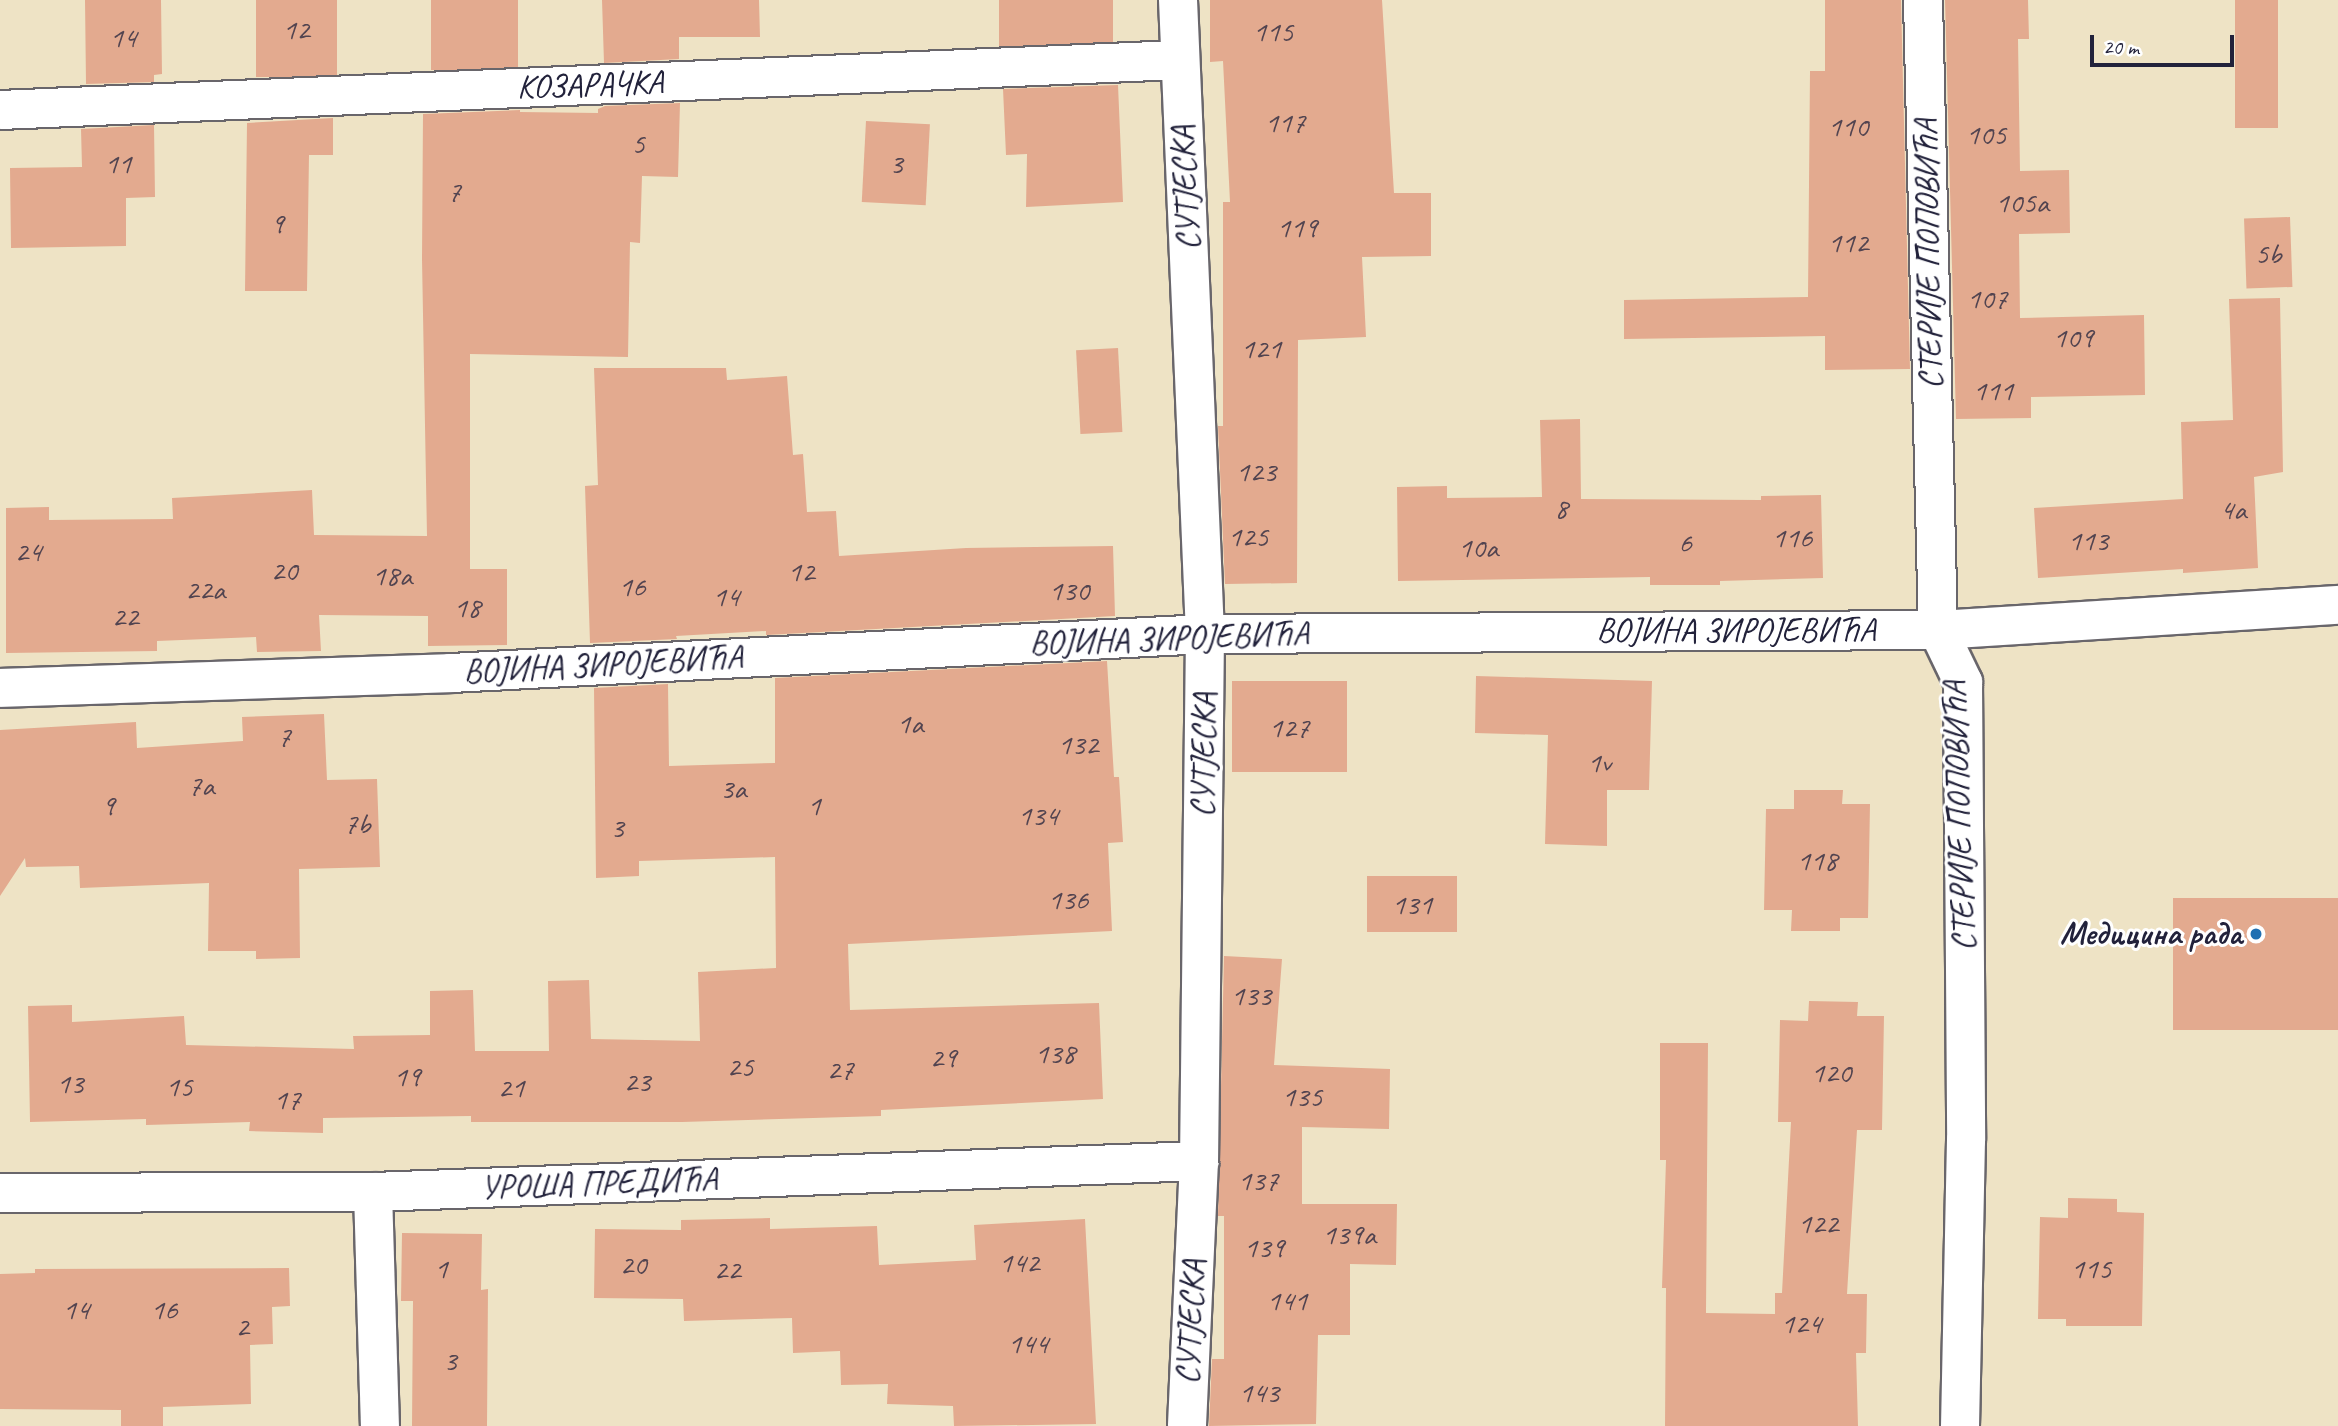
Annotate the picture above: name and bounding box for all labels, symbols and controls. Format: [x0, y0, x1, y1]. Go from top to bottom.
house number: 12 [283, 11, 309, 47]
house number: 115 [1253, 13, 1293, 49]
house number: 14 [110, 19, 136, 55]
scale bar [2093, 21, 2236, 65]
text: 20 m [2103, 34, 2139, 60]
street label: КОЗАРАЧКА [516, 63, 664, 107]
house number: 117 [1265, 104, 1305, 140]
house number: 110 [1828, 108, 1868, 144]
house number: 105 [1966, 116, 2006, 152]
street label: СТЕРИЈЕ ПОПОВИЋА [1907, 119, 1951, 389]
house number: 5 [631, 125, 645, 161]
street label: СУТЈЕСКА [1163, 125, 1209, 251]
house number: 11 [105, 145, 131, 181]
house number: 3 [889, 145, 903, 181]
house number: 7 [447, 173, 461, 209]
house number: 105a [1995, 184, 2049, 220]
house number: 9 [270, 205, 284, 241]
house number: 119 [1277, 209, 1317, 245]
house number: 112 [1828, 224, 1868, 260]
house number: 5b [2255, 235, 2281, 271]
house number: 107 [1967, 280, 2007, 316]
house number: 109 [2053, 319, 2093, 355]
house number: 121 [1241, 330, 1281, 366]
house number: 111 [1973, 372, 2013, 408]
house number: 123 [1236, 453, 1276, 489]
house number: 8 [1554, 490, 1568, 526]
house number: 4a [2220, 491, 2246, 527]
house number: 125 [1228, 518, 1268, 554]
house number: 116 [1772, 519, 1812, 555]
house number: 113 [2068, 522, 2108, 558]
house number: 6 [1678, 524, 1692, 560]
house number: 10a [1458, 529, 1498, 565]
house number: 24 [15, 533, 41, 569]
house number: 20 [271, 552, 297, 588]
house number: 12 [788, 553, 814, 589]
house number: 18a [372, 557, 412, 593]
house number: 16 [619, 568, 645, 604]
house number: 22a [185, 571, 225, 607]
house number: 130 [1049, 572, 1089, 608]
house number: 14 [713, 578, 739, 614]
house number: 18 [454, 589, 480, 625]
house number: 22 [112, 598, 138, 634]
street label: ВОЈИНА ЗИРОЈЕВИЋА [1595, 611, 1877, 651]
street label: ВОЈИНА ЗИРОЈЕВИЋА [1027, 614, 1311, 664]
street label: ВОЈИНА ЗИРОЈЕВИЋА [461, 638, 745, 692]
street label: СТЕРИЈЕ ПОПОВИЋА [1936, 681, 1984, 951]
street label: СУТЈЕСКА [1183, 692, 1225, 818]
house number: 1a [897, 705, 923, 741]
house number: 127 [1269, 709, 1309, 745]
house number: 7 [277, 718, 291, 754]
house number: 132 [1058, 726, 1098, 762]
house number: 1v [1587, 744, 1611, 780]
house number: 7a [188, 767, 214, 803]
house number: 3a [720, 770, 746, 806]
house number: 9 [101, 787, 115, 823]
house number: 1 [807, 787, 821, 823]
house number: 134 [1018, 797, 1058, 833]
house number: 7b [344, 805, 370, 841]
house number: 3 [610, 809, 624, 845]
house number: 118 [1797, 842, 1837, 878]
house number: 136 [1048, 881, 1088, 917]
house number: 131 [1392, 886, 1432, 922]
place label: Медицина рада [2060, 914, 2242, 954]
marker: Медицина рада [2248, 926, 2264, 942]
house number: 133 [1231, 977, 1271, 1013]
house number: 138 [1035, 1035, 1075, 1071]
house number: 29 [930, 1039, 956, 1075]
house number: 25 [727, 1048, 753, 1084]
house number: 27 [827, 1051, 853, 1087]
house number: 120 [1811, 1054, 1851, 1090]
house number: 19 [394, 1058, 420, 1094]
house number: 23 [624, 1063, 650, 1099]
house number: 13 [57, 1065, 83, 1101]
house number: 15 [166, 1068, 192, 1104]
house number: 21 [498, 1069, 524, 1105]
house number: 135 [1282, 1078, 1322, 1114]
house number: 17 [274, 1081, 300, 1117]
street label: УРОША ПРЕДИЋА [480, 1160, 718, 1208]
house number: 137 [1238, 1162, 1278, 1198]
house number: 122 [1798, 1205, 1838, 1241]
house number: 139a [1322, 1216, 1376, 1252]
house number: 139 [1244, 1229, 1284, 1265]
house number: 142 [999, 1244, 1039, 1280]
house number: 20 [620, 1246, 646, 1282]
house number: 1 [434, 1250, 448, 1286]
house number: 115 [2071, 1250, 2111, 1286]
house number: 22 [714, 1251, 740, 1287]
street label: СУТЈЕСКА [1168, 1259, 1214, 1385]
house number: 141 [1267, 1282, 1307, 1318]
house number: 14 [63, 1291, 89, 1327]
house number: 16 [151, 1291, 177, 1327]
house number: 124 [1781, 1305, 1821, 1341]
house number: 2 [235, 1308, 249, 1344]
house number: 144 [1008, 1325, 1048, 1361]
house number: 3 [443, 1342, 457, 1378]
house number: 143 [1239, 1374, 1279, 1410]

